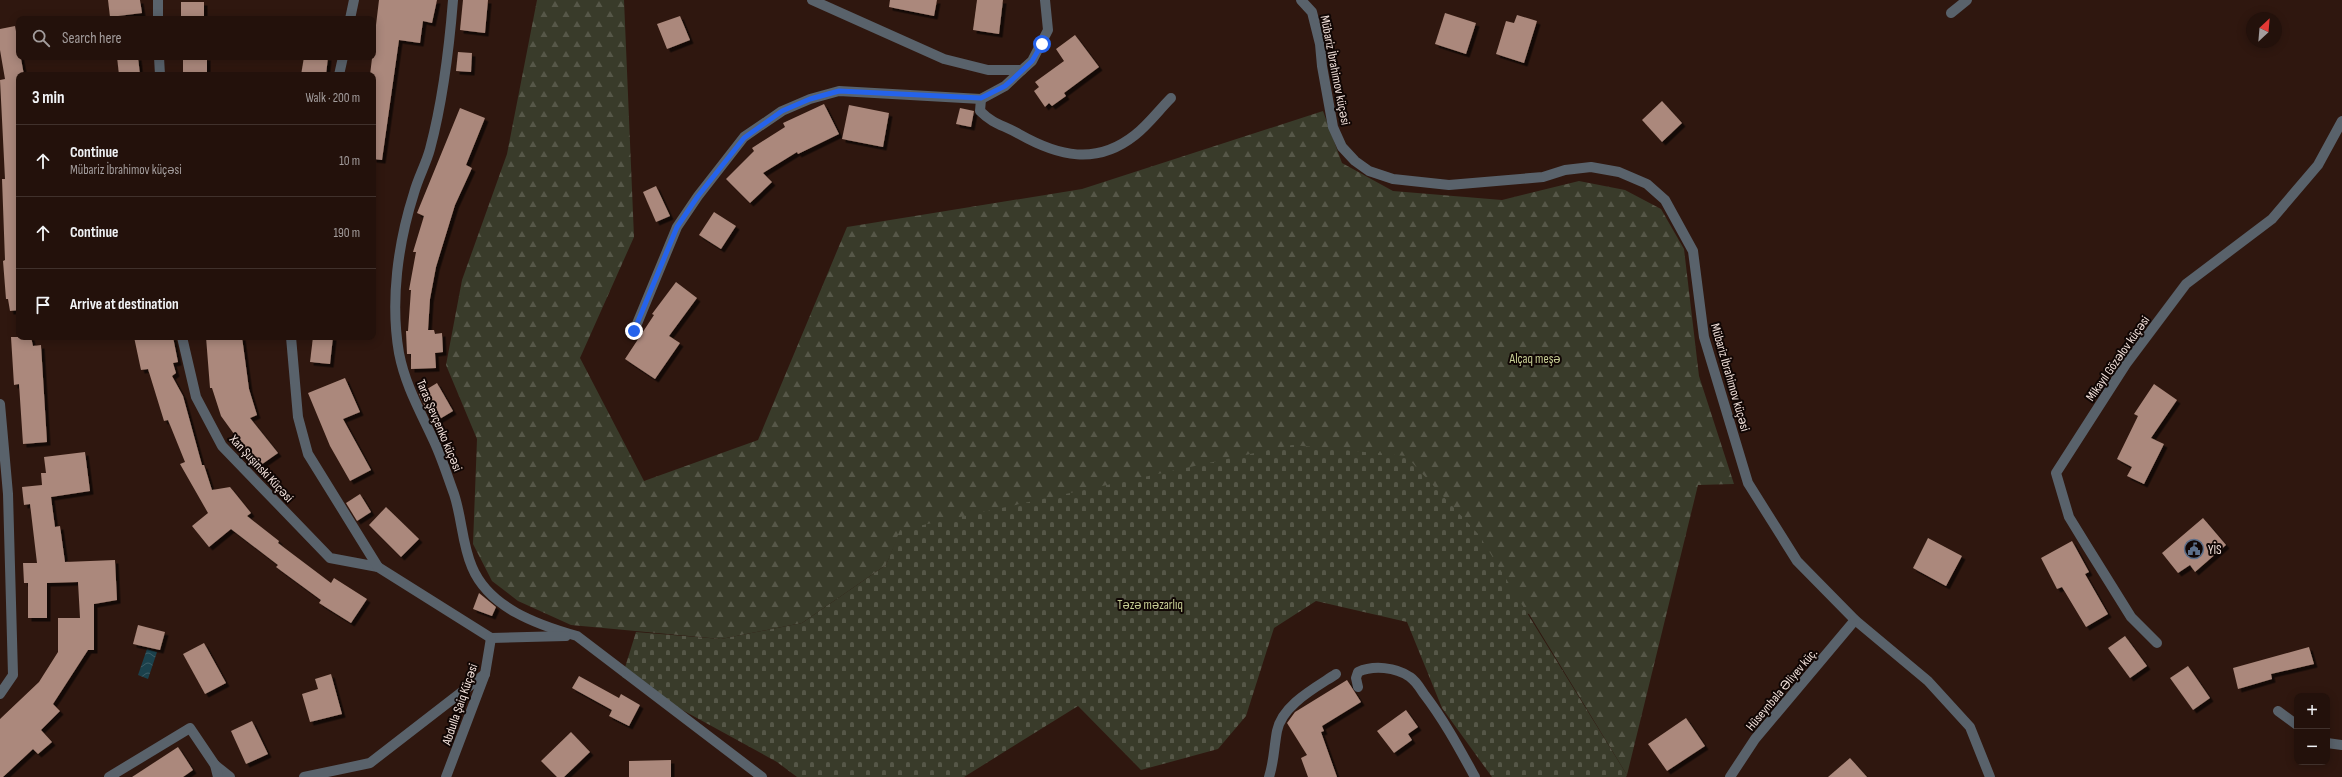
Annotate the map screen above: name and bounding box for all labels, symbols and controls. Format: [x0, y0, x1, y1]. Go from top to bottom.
north arrow [2246, 12, 2282, 48]
street label: Mübariz İbrahimov küçəsi [1317, 14, 1355, 126]
search box [16, 16, 376, 60]
icon: search [30, 27, 52, 49]
text: Search here [62, 29, 122, 48]
route start [1033, 35, 1051, 53]
text: 3 min [32, 88, 65, 108]
text: Walk · 200 m [305, 90, 360, 106]
text: Continue [70, 143, 119, 162]
icon: ahead [32, 150, 54, 172]
text: 10 m [339, 153, 360, 169]
text: Mübariz İbrahimov küçəsi [70, 162, 182, 178]
icon: ahead [32, 222, 54, 244]
text: Continue [70, 223, 119, 242]
text: 190 m [333, 225, 360, 241]
icon: arrive [32, 294, 54, 316]
text: Arrive at destination [70, 295, 179, 314]
street label: Mikayıl Gözəlov küçəsi [2082, 313, 2153, 404]
street label: Mübariz İbrahimov küçəsi [1707, 321, 1754, 433]
route end [625, 322, 643, 340]
park label: Alçaq meşə [1508, 351, 1561, 367]
street label: Taras Şevçenko küçəsi [412, 377, 466, 474]
street label: Xan Şuşinski Küçəsi [225, 431, 297, 506]
public building icon: YİS [2183, 538, 2205, 560]
place label: YİS [2208, 541, 2222, 558]
park label: Təzə məzarlıq [1117, 597, 1183, 613]
street label: Hüseynbala Əliyev küç. [1743, 645, 1821, 734]
street label: Abdulla Şaiq Küçəsi [438, 662, 481, 748]
map controls [2294, 693, 2330, 765]
button: + [2294, 693, 2330, 729]
button: − [2294, 729, 2330, 765]

